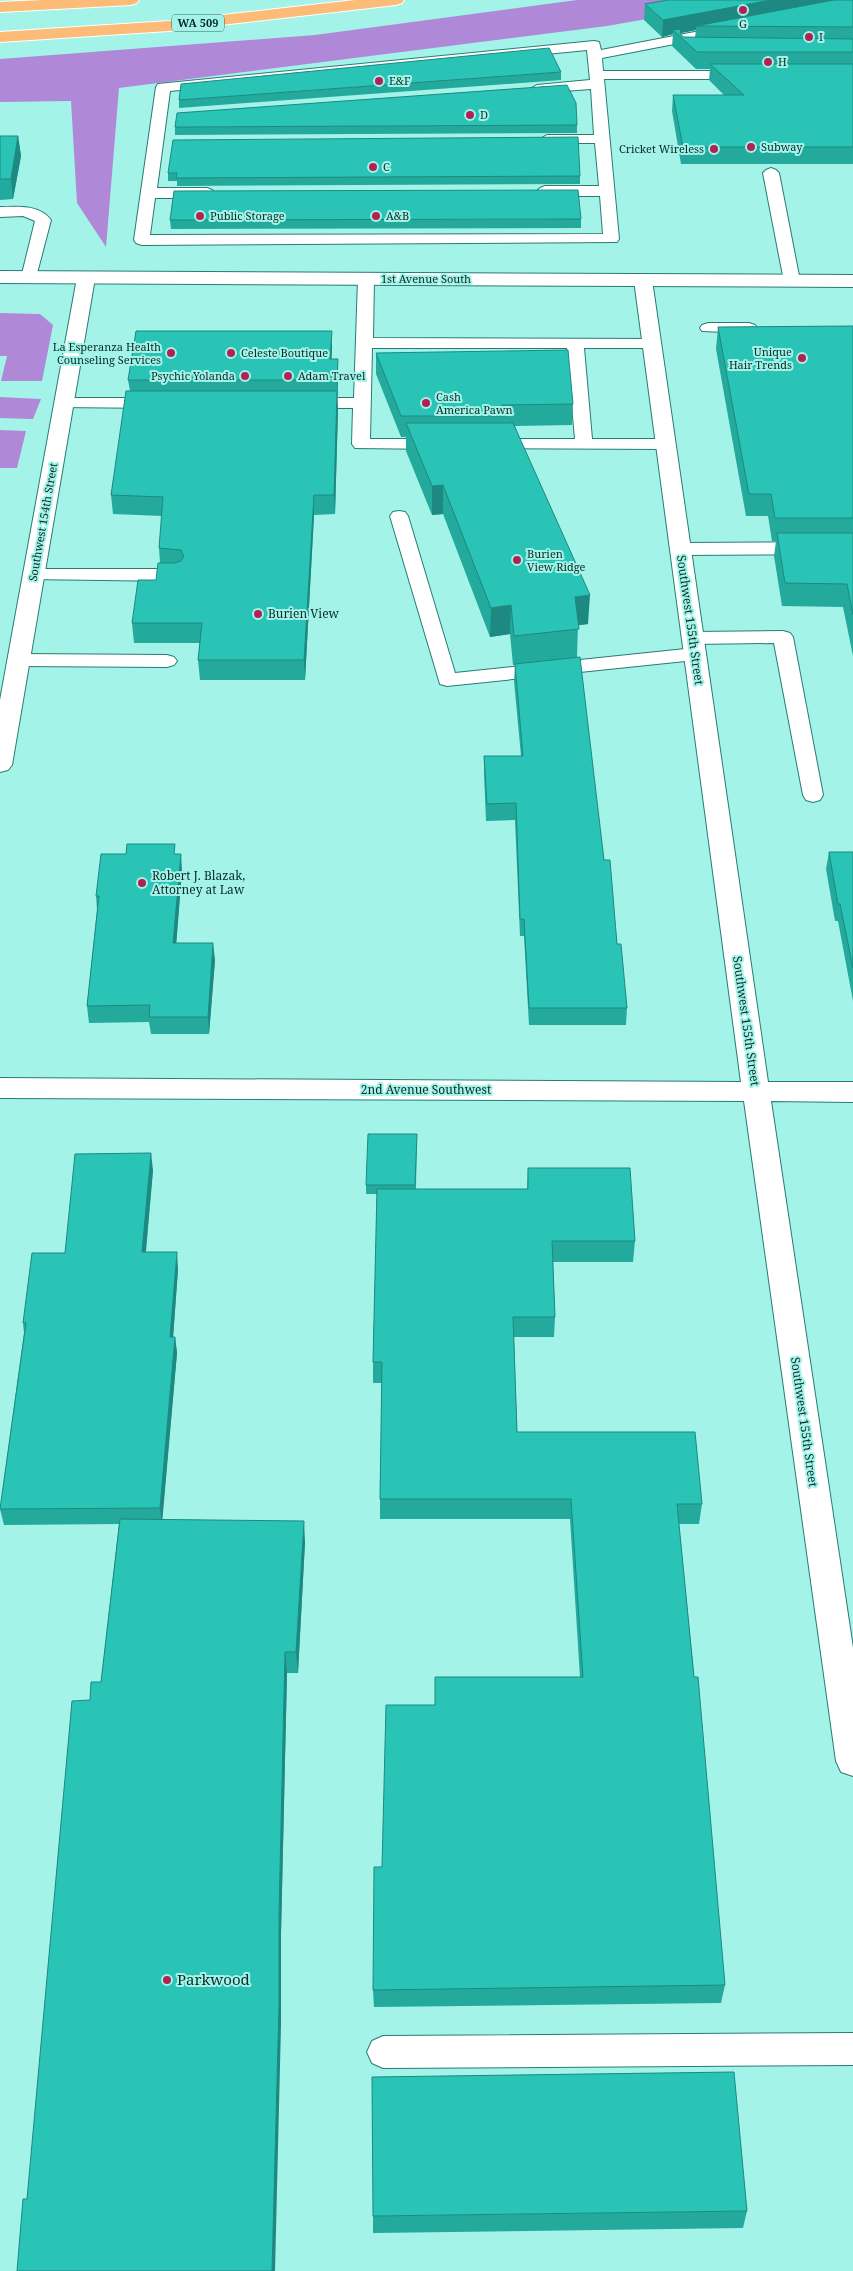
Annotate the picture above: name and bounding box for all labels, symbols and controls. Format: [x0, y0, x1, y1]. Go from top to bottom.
marker: G [737, 4, 749, 16]
road number: WA 509 [172, 14, 224, 32]
place label: G [739, 16, 747, 31]
place label: I [819, 29, 823, 44]
marker: I [803, 31, 815, 43]
place label: H [778, 54, 787, 69]
marker: H [762, 56, 774, 68]
place label: E&F [389, 73, 411, 88]
marker: E&F [373, 75, 385, 87]
place label: D [480, 107, 488, 122]
marker: D [464, 109, 476, 121]
place label: Subway [761, 139, 803, 154]
place label: Cricket Wireless [619, 141, 704, 156]
marker: Subway [745, 141, 757, 153]
marker: Cricket Wireless [708, 143, 720, 155]
place label: C [383, 159, 390, 174]
marker: C [367, 161, 379, 173]
place label: Public Storage [210, 208, 285, 223]
place label: A&B [386, 208, 409, 223]
marker: Public Storage [194, 210, 206, 222]
marker: A&B [370, 210, 382, 222]
street label: 1st Avenue South [381, 271, 471, 286]
place label: La Esperanza Health Counseling Services [53, 339, 161, 367]
place label: Unique Hair Trends [729, 344, 792, 372]
place label: Celeste Boutique [241, 345, 328, 360]
marker: La Esperanza Health Counseling Services [165, 347, 177, 359]
marker: Celeste Boutique [225, 347, 237, 359]
marker: Unique Hair Trends [796, 352, 808, 364]
place label: Psychic Yolanda [151, 368, 235, 383]
place label: Adam Travel [298, 368, 366, 383]
marker: Psychic Yolanda [239, 370, 251, 382]
marker: Adam Travel [282, 370, 294, 382]
place label: Cash America Pawn [436, 389, 513, 417]
marker: Cash America Pawn [420, 397, 432, 409]
street label: Southwest 154th Street [25, 461, 60, 582]
place label: Burien View Ridge [527, 546, 586, 574]
marker: Burien View Ridge [511, 554, 523, 566]
street label: Southwest 155th Street [673, 554, 708, 686]
place label: Burien View [268, 605, 340, 622]
marker: Burien View [252, 608, 264, 620]
place label: Robert J. Blazak, Attorney at Law [152, 867, 245, 898]
marker: Robert J. Blazak, Attorney at Law [136, 877, 148, 889]
street label: Southwest 155th Street [729, 955, 764, 1087]
street label: 2nd Avenue Southwest [361, 1081, 491, 1098]
street label: Southwest 155th Street [787, 1356, 822, 1488]
place label: Parkwood [177, 1969, 250, 1989]
marker: Parkwood [161, 1974, 173, 1986]

